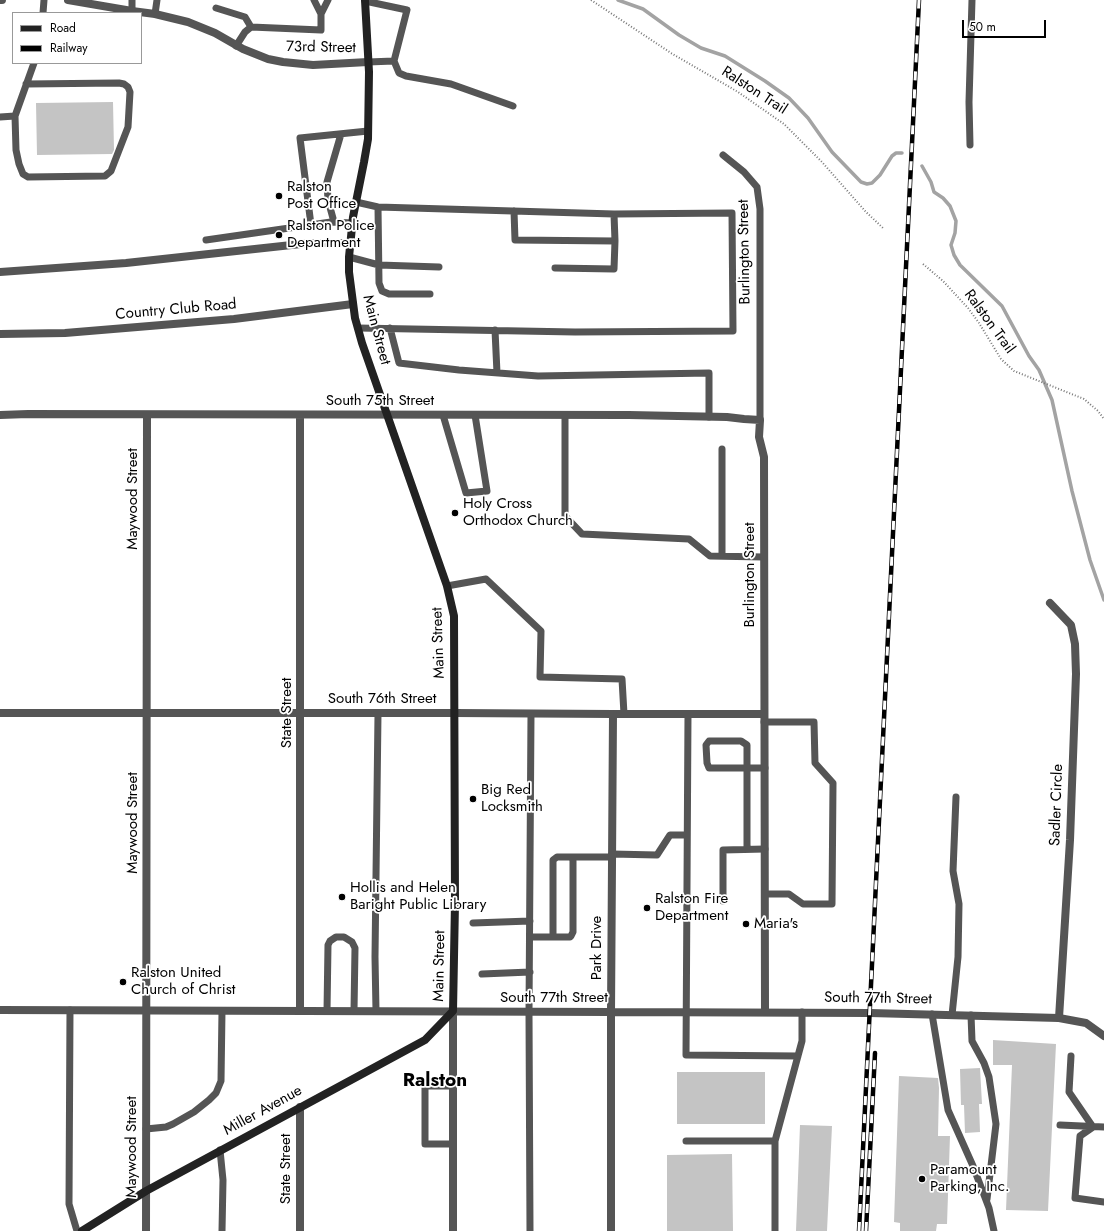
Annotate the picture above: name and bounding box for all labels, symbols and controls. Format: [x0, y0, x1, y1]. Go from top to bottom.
legend [12, 12, 142, 64]
scale bar [964, 12, 1048, 38]
text: 50 m [969, 18, 996, 36]
text: Road [50, 19, 76, 37]
street label: 73rd Street [286, 38, 356, 58]
text: Railway [50, 39, 88, 57]
street label: Ralston Trail [718, 63, 790, 119]
place label: Ralston Post Office [287, 178, 356, 213]
marker: Ralston Post Office [274, 191, 284, 201]
street label: Burlington Street [735, 199, 755, 305]
place label: Ralston Police Department [287, 217, 374, 252]
marker: Ralston Police Department [274, 230, 284, 240]
street label: Ralston Trail [960, 286, 1018, 358]
street label: Main Street [358, 293, 394, 367]
street label: Country Club Road [115, 296, 237, 324]
street label: South 75th Street [326, 392, 434, 410]
street label: Maywood Street [124, 448, 142, 550]
place label: Holy Cross Orthodox Church [463, 495, 573, 530]
marker: Holy Cross Orthodox Church [450, 508, 460, 518]
street label: Burlington Street [741, 522, 759, 628]
street label: Main Street [429, 607, 449, 679]
street label: State Street [278, 678, 296, 748]
street label: South 76th Street [328, 690, 436, 708]
street label: Sadler Circle [1047, 764, 1067, 846]
street label: Maywood Street [124, 772, 142, 874]
place label: Big Red Locksmith [481, 781, 543, 816]
marker: Big Red Locksmith [468, 794, 478, 804]
place label: Hollis and Helen Baright Public Library [350, 879, 486, 914]
place label: Ralston Fire Department [655, 890, 728, 925]
marker: Hollis and Helen Baright Public Library [337, 892, 347, 902]
marker: Ralston Fire Department [642, 903, 652, 913]
place label: Maria's [754, 915, 798, 933]
street label: Park Drive [588, 916, 606, 980]
marker: Maria's [741, 919, 751, 929]
street label: Main Street [430, 930, 450, 1002]
place label: Ralston United Church of Christ [131, 964, 235, 999]
marker: Ralston United Church of Christ [118, 977, 128, 987]
street label: South 77th Street [500, 989, 608, 1007]
street label: South 77th Street [824, 989, 932, 1009]
district label: Ralston [403, 1070, 467, 1092]
street label: Miller Avenue [221, 1082, 305, 1140]
street label: Maywood Street [123, 1096, 141, 1198]
street label: State Street [277, 1134, 295, 1204]
place label: Paramount Parking, Inc. [930, 1161, 1009, 1196]
marker: Paramount Parking, Inc. [917, 1174, 927, 1184]

